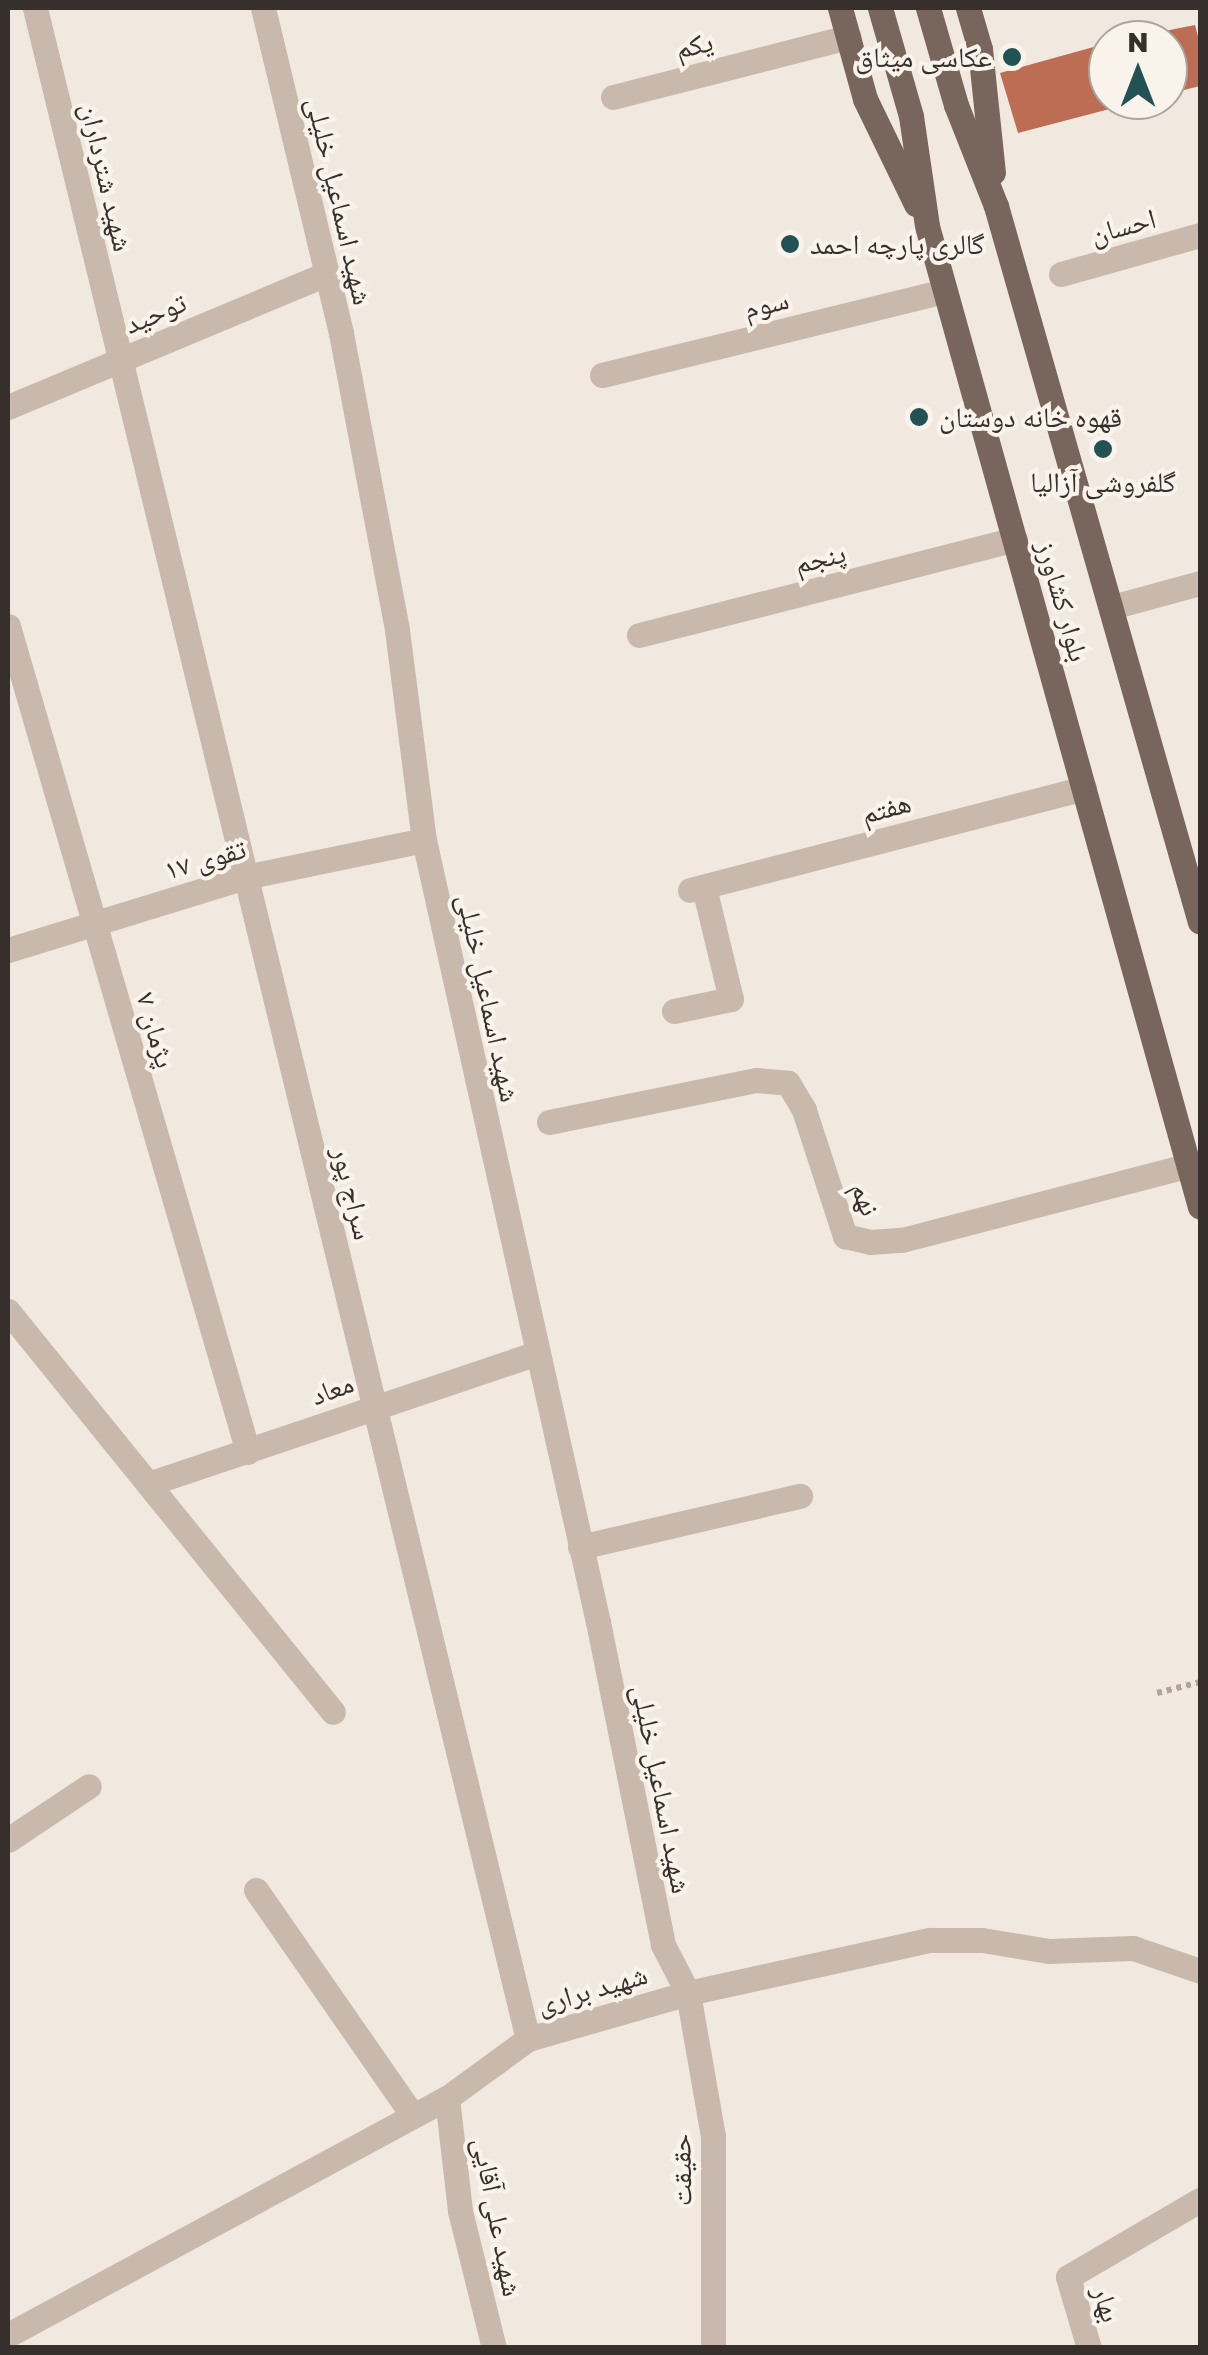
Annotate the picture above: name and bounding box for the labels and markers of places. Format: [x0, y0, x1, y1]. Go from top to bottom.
place label: عکاسی میثاق [855, 40, 992, 74]
marker: عکاسی میثاق [1001, 46, 1023, 68]
place label: گالری پارچه احمد [810, 227, 985, 261]
marker: گالری پارچه احمد [779, 233, 801, 255]
place label: قهوه خانه دوستان [939, 400, 1122, 434]
marker: قهوه خانه دوستان [908, 406, 930, 428]
marker: گلفروشی آزالیا [1092, 438, 1114, 460]
place label: گلفروشی آزالیا [1030, 465, 1176, 499]

